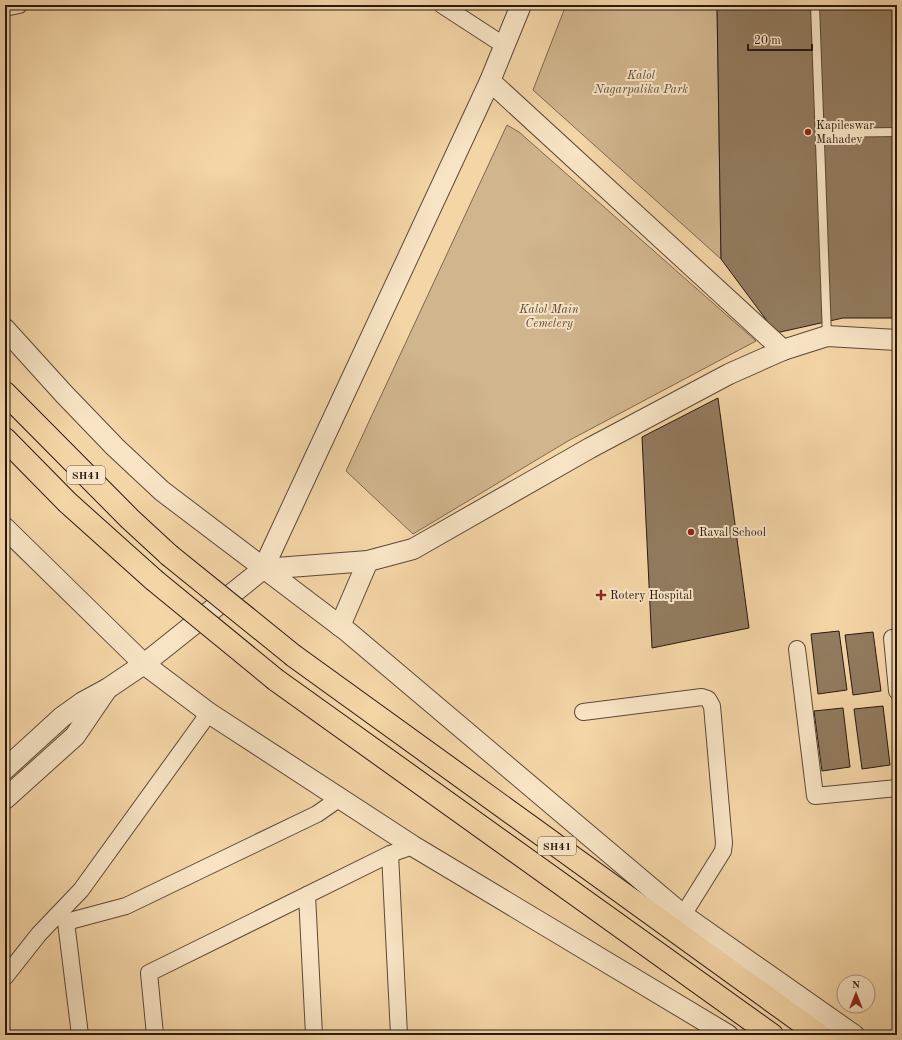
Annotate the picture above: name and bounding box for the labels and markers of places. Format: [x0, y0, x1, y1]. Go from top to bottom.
place label: Kapileswar Mahadev [816, 120, 874, 146]
marker: Kapileswar Mahadev [803, 127, 813, 137]
marker: Raval School [686, 527, 696, 537]
place label: Raval School [699, 527, 766, 539]
marker: Rotery Hospital [595, 589, 607, 601]
place label: Rotery Hospital [610, 590, 692, 602]

